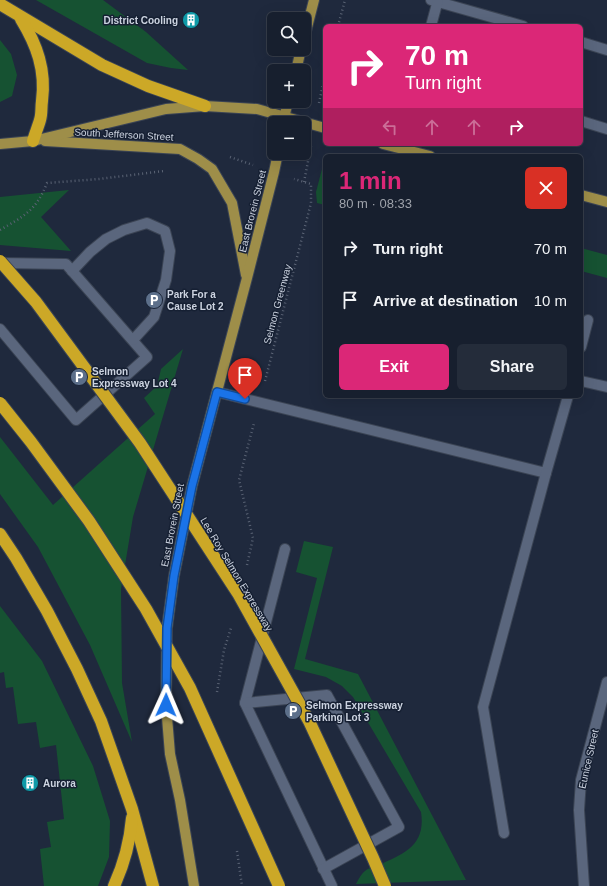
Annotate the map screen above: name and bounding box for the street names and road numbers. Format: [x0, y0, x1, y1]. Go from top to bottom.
street label: South Jefferson Street [74, 126, 174, 143]
street label: East Brorein Street [237, 169, 268, 253]
street label: Selmon Greenway [262, 263, 293, 345]
street label: East Brorein Street [159, 482, 186, 568]
street label: Lee Roy Selmon Expressway [198, 515, 275, 633]
street label: Eunice Street [576, 728, 601, 790]

